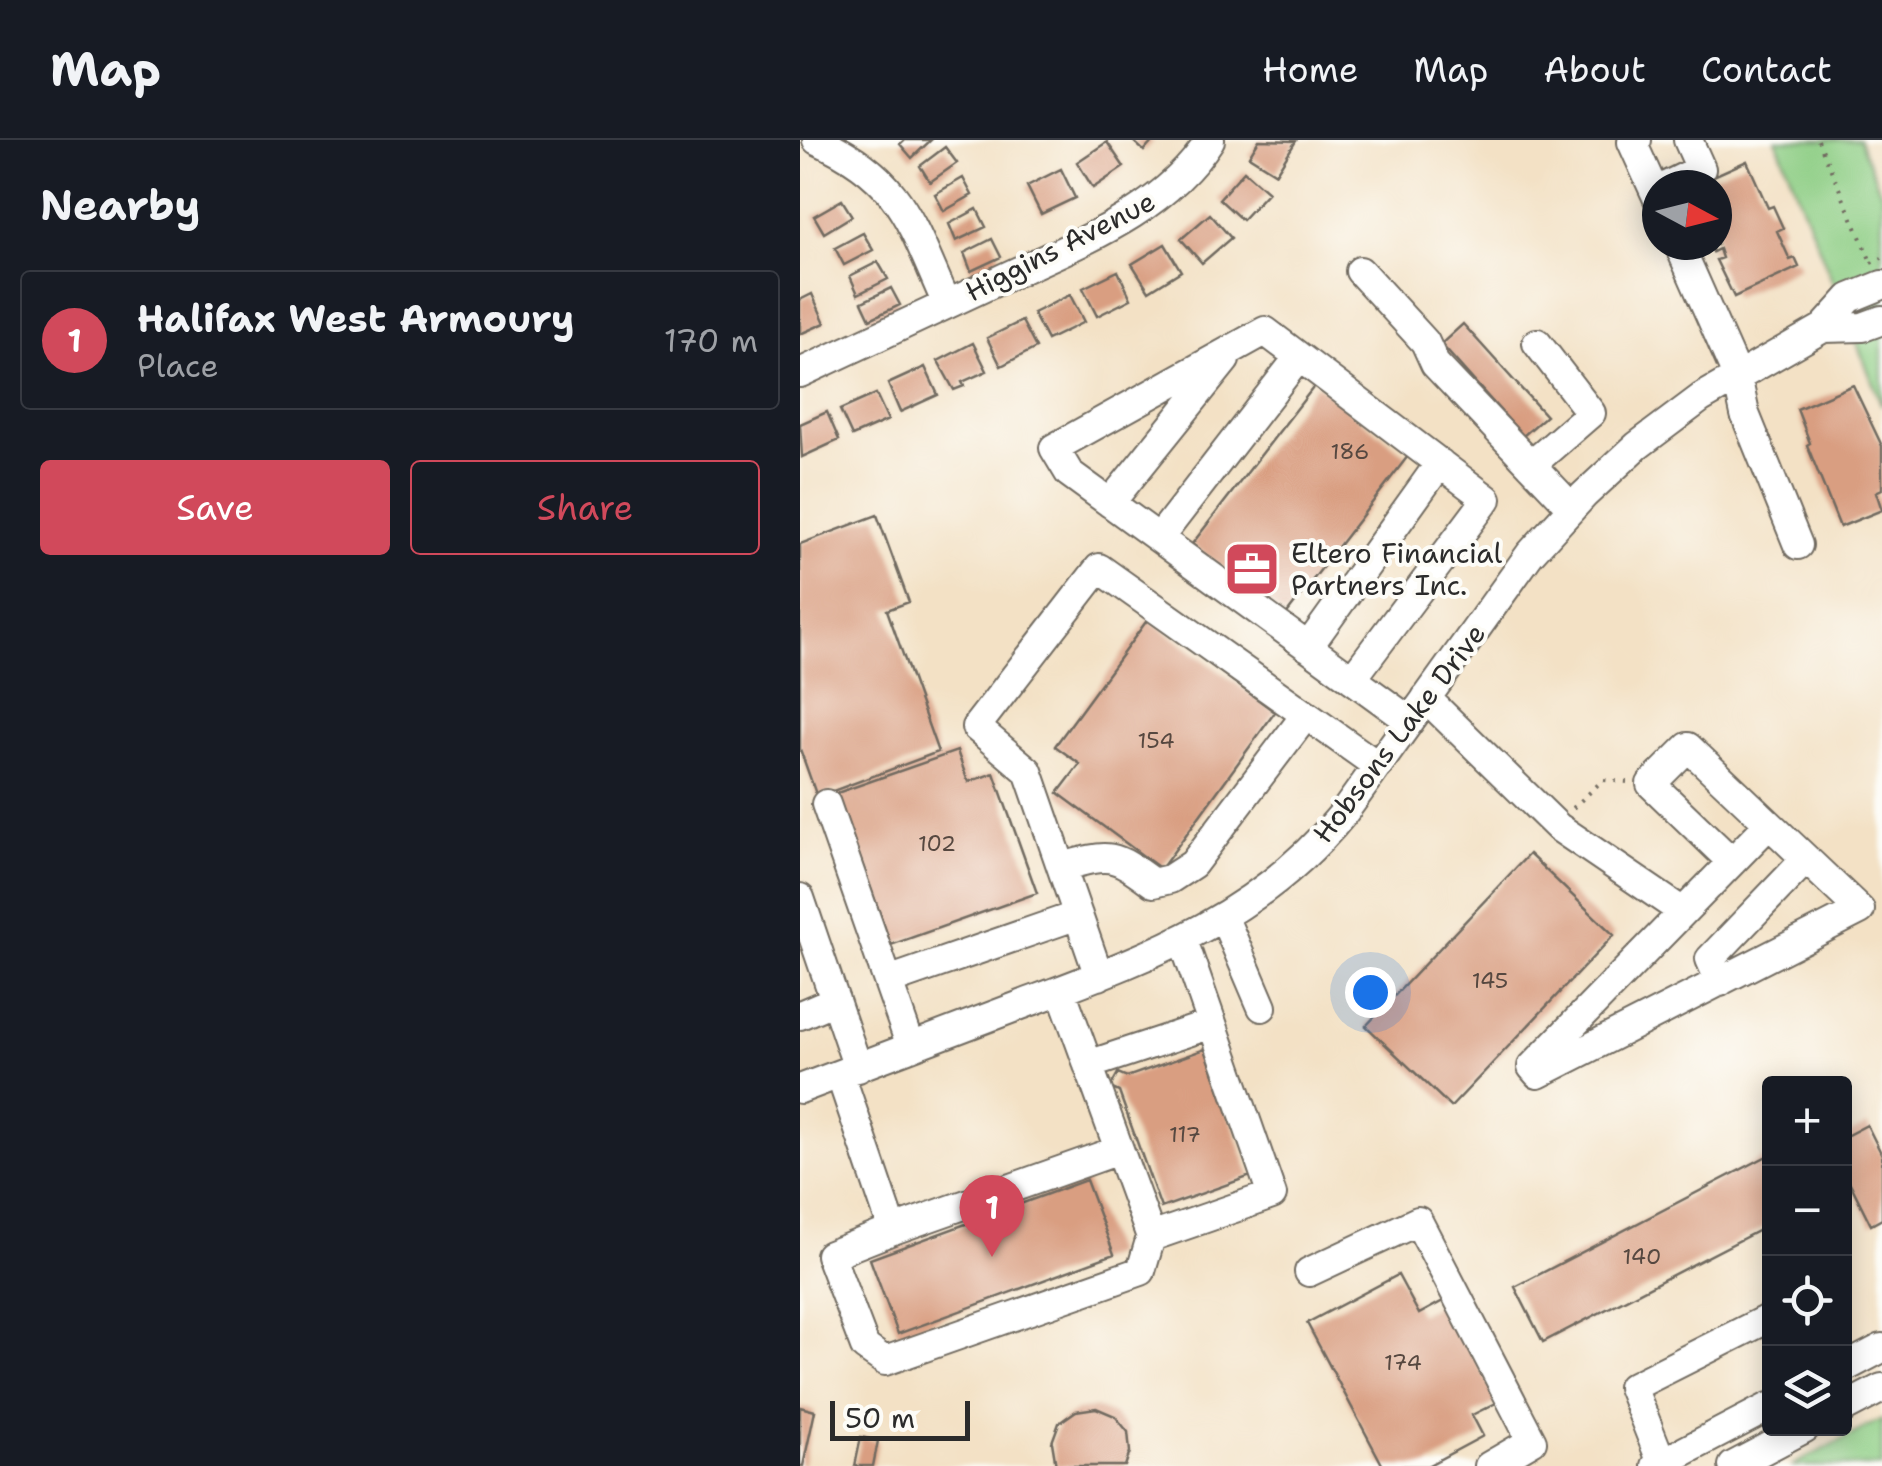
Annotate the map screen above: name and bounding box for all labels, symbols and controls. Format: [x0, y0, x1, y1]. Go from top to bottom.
text: Map [50, 37, 161, 101]
text: Home [1262, 46, 1358, 93]
text: Map [1413, 46, 1488, 93]
text: About [1543, 46, 1646, 93]
text: Contact [1701, 46, 1832, 93]
north arrow [1642, 170, 1732, 260]
text: Nearby [40, 177, 200, 233]
street label: Higgins Avenue [959, 182, 1161, 310]
text: Halifax West Armoury [137, 293, 575, 344]
text: 1 [67, 319, 82, 362]
text: 170 m [664, 319, 758, 362]
text: Place [137, 344, 219, 387]
house number: 186 [1330, 437, 1370, 466]
button: Save [40, 460, 390, 555]
button: Share [410, 460, 760, 555]
place label: Eltero Financial Partners Inc. [1291, 534, 1503, 604]
office icon: Eltero Financial Partners Inc. [1222, 539, 1282, 599]
street label: Hobsons Lake Drive [1304, 616, 1494, 850]
house number: 154 [1137, 726, 1175, 755]
house number: 102 [918, 829, 956, 858]
house number: 145 [1472, 966, 1508, 995]
your location [1345, 967, 1396, 1018]
map controls [1762, 1076, 1852, 1436]
button: + [1762, 1076, 1852, 1166]
house number: 117 [1169, 1120, 1201, 1149]
button: − [1762, 1166, 1852, 1256]
pin: 1 [960, 1174, 1024, 1257]
house number: 140 [1623, 1242, 1661, 1271]
button: locate [1762, 1256, 1852, 1346]
button: layers [1762, 1346, 1852, 1436]
house number: 174 [1384, 1348, 1422, 1377]
scale bar [830, 1396, 970, 1440]
text: 50 m [845, 1399, 915, 1437]

